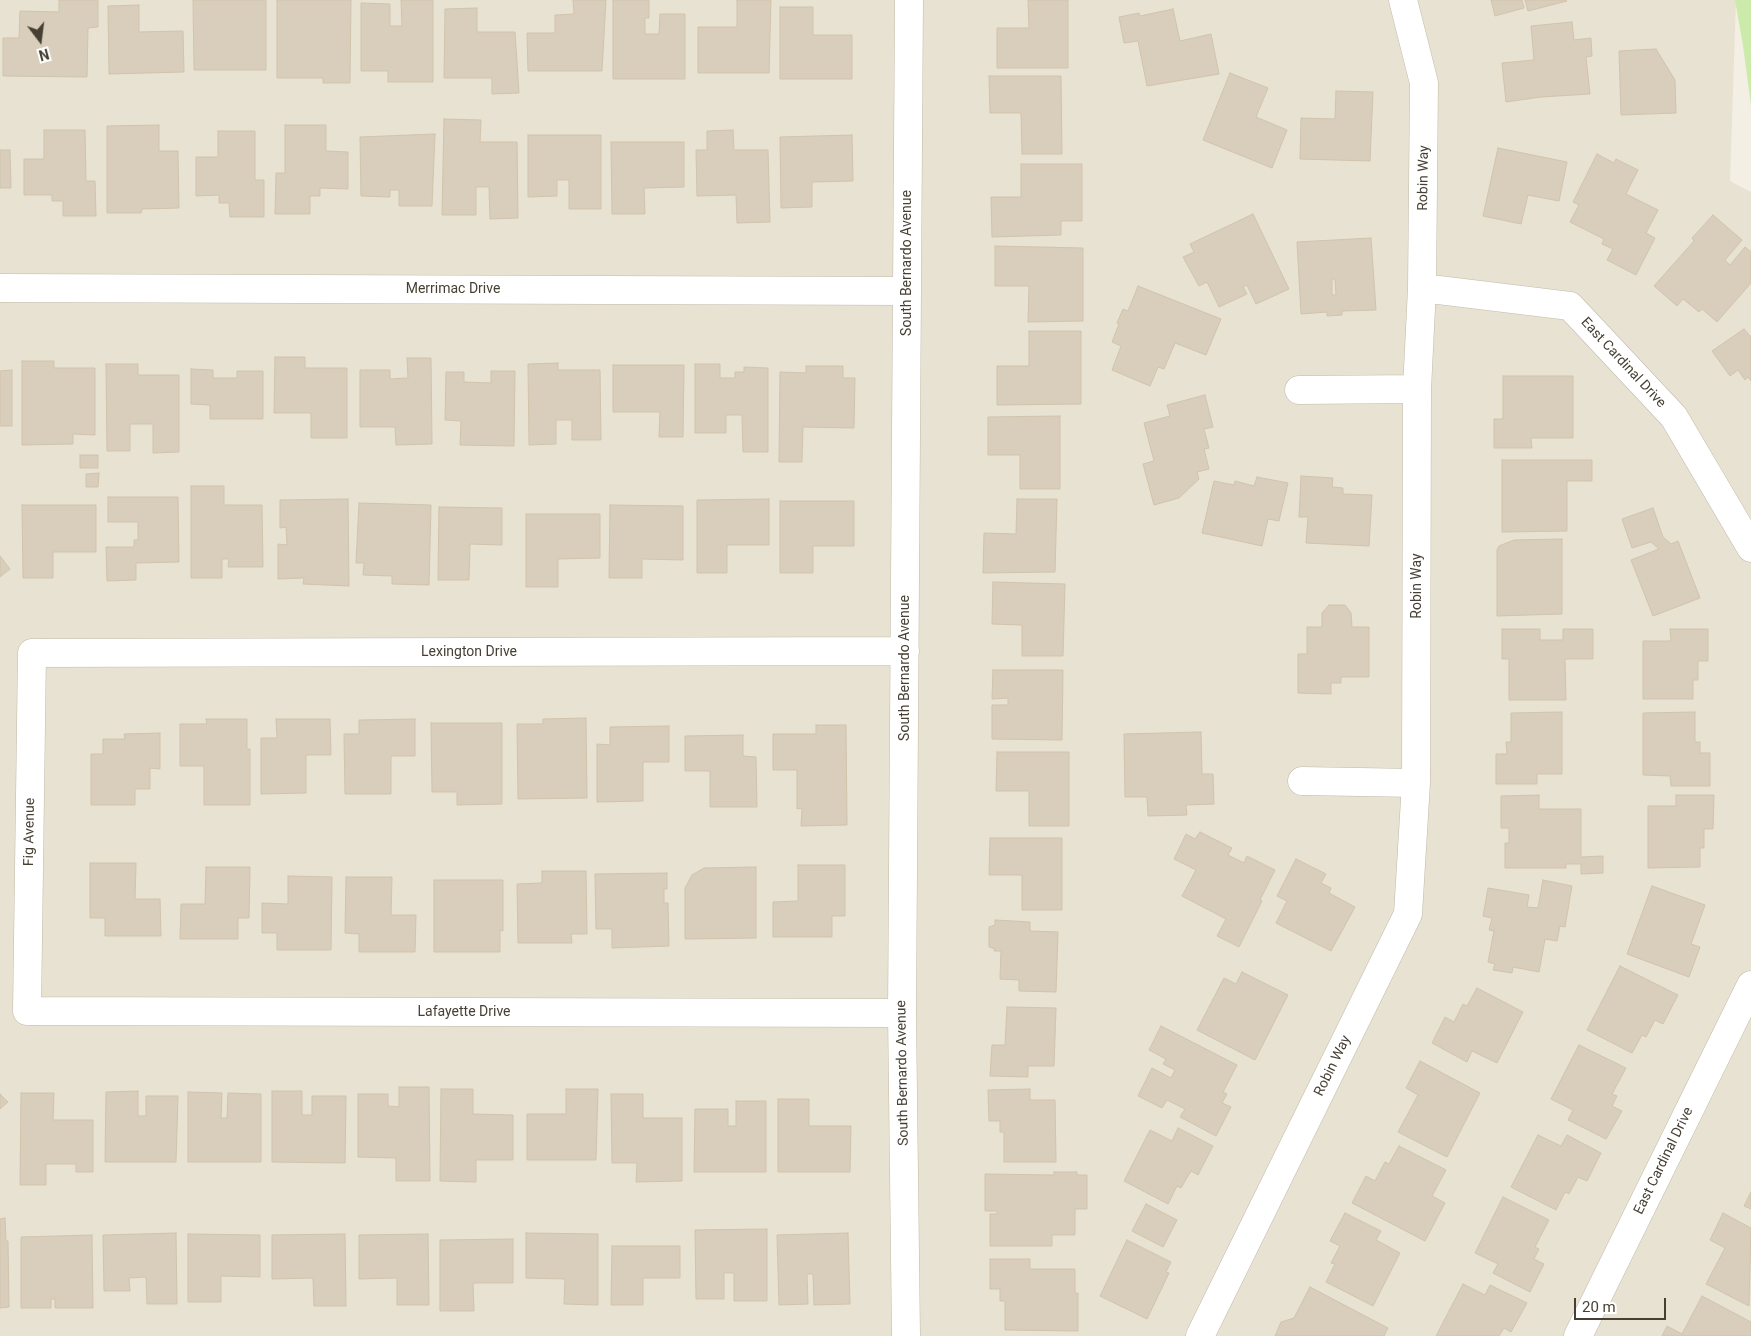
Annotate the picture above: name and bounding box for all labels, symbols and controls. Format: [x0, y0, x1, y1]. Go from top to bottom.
north arrow [15, 15, 65, 65]
text: N [37, 45, 51, 63]
street label: Robin Way [1415, 145, 1433, 211]
street label: South Bernardo Avenue [899, 190, 915, 336]
street label: Merrimac Drive [406, 281, 500, 297]
street label: East Cardinal Drive [1577, 314, 1669, 412]
street label: Robin Way [1409, 553, 1425, 619]
street label: South Bernardo Avenue [897, 595, 913, 741]
street label: Lexington Drive [421, 644, 517, 660]
street label: Fig Avenue [21, 798, 39, 866]
street label: South Bernardo Avenue [893, 1000, 913, 1146]
street label: Lafayette Drive [417, 1004, 511, 1020]
street label: Robin Way [1311, 1033, 1355, 1099]
street label: East Cardinal Drive [1631, 1105, 1697, 1217]
scale bar [1576, 1288, 1668, 1320]
text: 20 m [1582, 1298, 1616, 1316]

